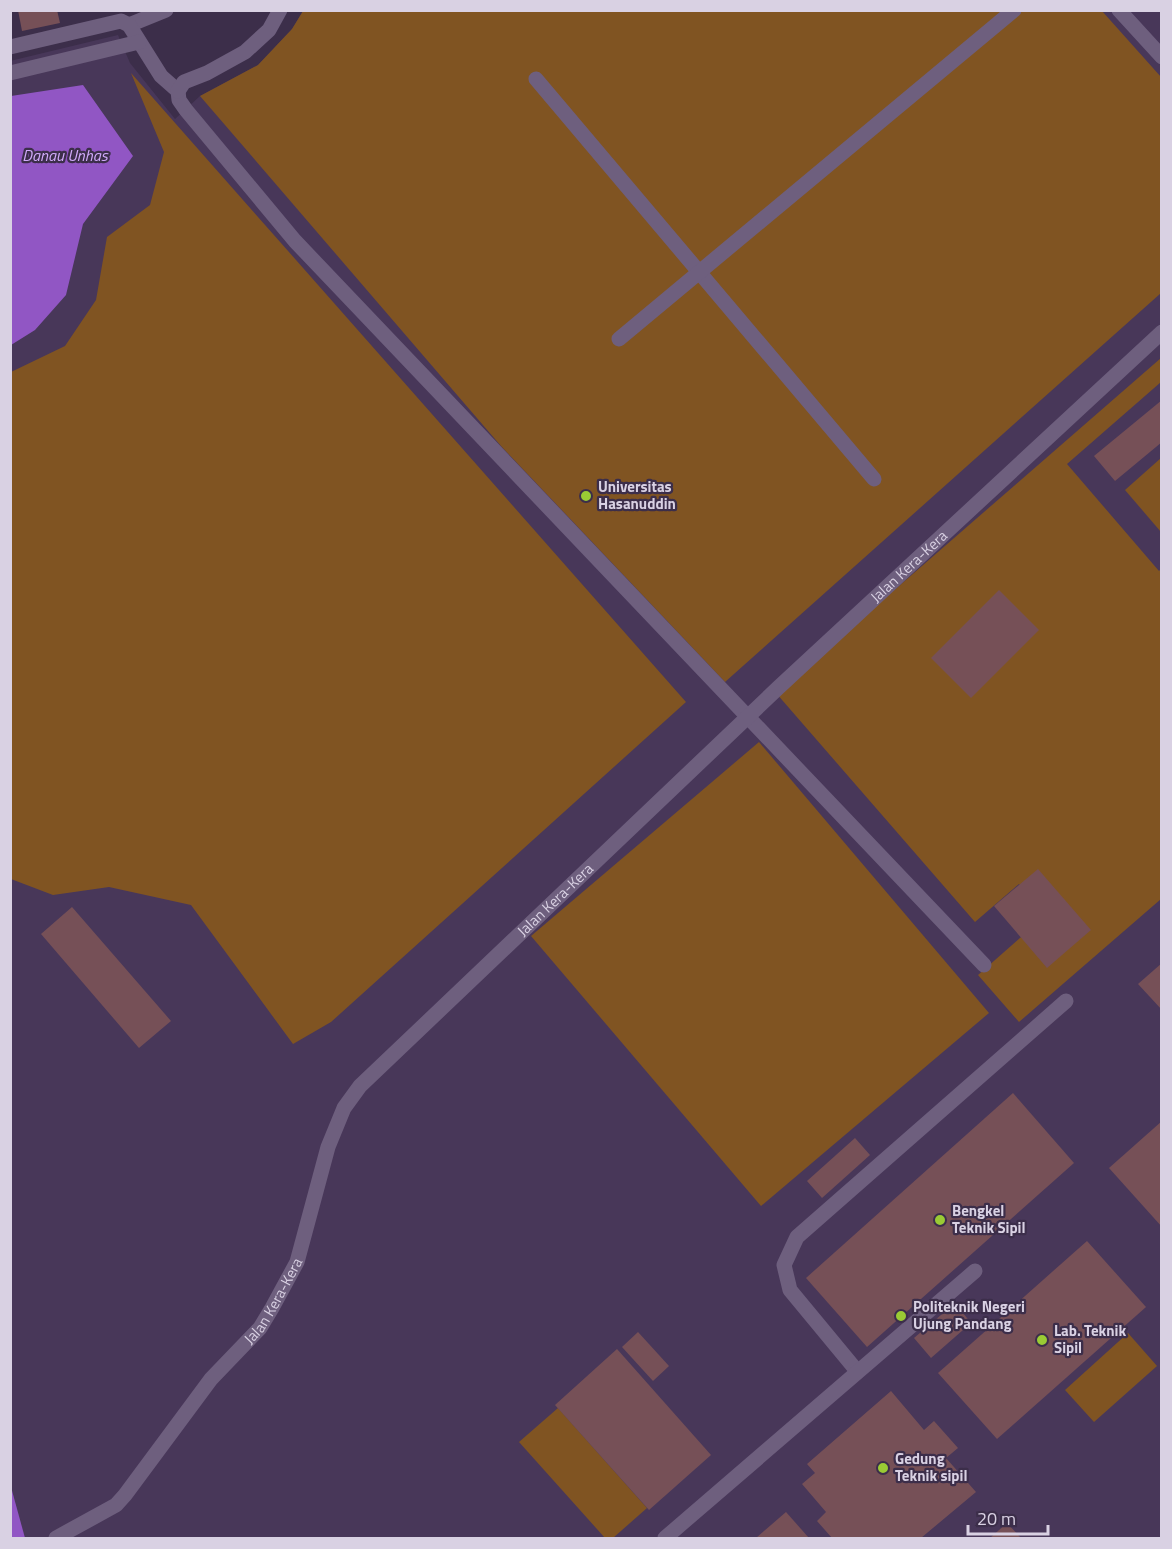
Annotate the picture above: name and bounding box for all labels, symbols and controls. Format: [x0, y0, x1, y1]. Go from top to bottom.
water label: Danau Unhas [22, 143, 109, 167]
place label: Universitas Hasanuddin [598, 475, 676, 515]
marker: Universitas Hasanuddin [579, 489, 593, 503]
street label: Jalan Kera-Kera [865, 524, 953, 608]
street label: Jalan Kera-Kera [512, 857, 599, 942]
place label: Bengkel Teknik Sipil [952, 1199, 1026, 1239]
marker: Bengkel Teknik Sipil [933, 1213, 947, 1227]
street label: Jalan Kera-Kera [238, 1253, 308, 1349]
place label: Politeknik Negeri Ujung Pandang [913, 1295, 1025, 1335]
marker: Politeknik Negeri Ujung Pandang [894, 1309, 908, 1323]
place label: Lab. Teknik Sipil [1054, 1319, 1126, 1359]
marker: Lab. Teknik Sipil [1035, 1333, 1049, 1347]
place label: Gedung Teknik sipil [895, 1447, 967, 1487]
marker: Gedung Teknik sipil [876, 1461, 890, 1475]
scale bar [968, 1498, 1048, 1536]
text: 20 m [977, 1505, 1016, 1532]

